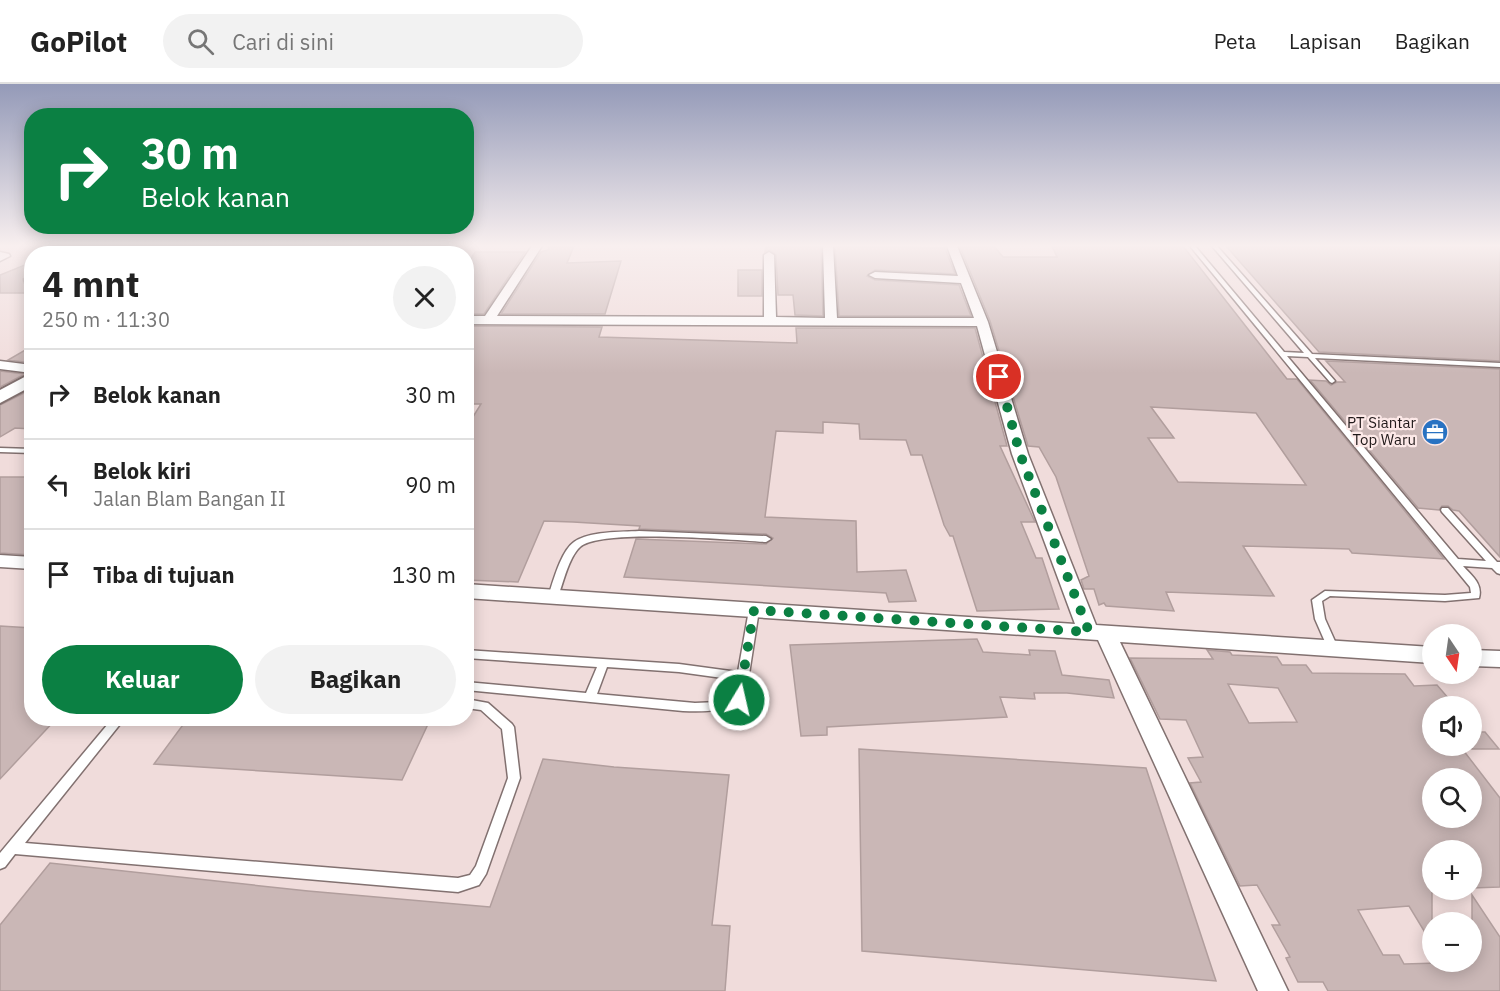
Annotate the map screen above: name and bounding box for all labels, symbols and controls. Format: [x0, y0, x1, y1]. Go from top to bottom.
search box [163, 14, 583, 68]
text: GoPilot [30, 23, 127, 60]
icon: search [184, 25, 217, 58]
text: Cari di sini [232, 27, 334, 56]
text: Peta [1214, 27, 1256, 55]
text: Lapisan [1289, 27, 1362, 55]
text: Bagikan [1395, 27, 1470, 55]
text: 30 m [141, 126, 239, 181]
icon: right [42, 132, 120, 210]
text: Belok kanan [141, 179, 290, 214]
text: 4 mnt [42, 260, 140, 307]
button: close [393, 266, 456, 329]
text: 250 m · 11:30 [42, 306, 170, 333]
pin [973, 351, 1024, 402]
icon: arrive [982, 360, 1015, 393]
icon: right [42, 378, 75, 411]
text: Belok kanan [93, 380, 221, 409]
text: 30 m [405, 380, 456, 409]
place label: PT Siantar Top Waru [1347, 413, 1416, 449]
office icon: PT Siantar Top Waru [1420, 417, 1450, 447]
text: Belok kiri [93, 456, 191, 485]
icon: left [42, 468, 75, 501]
text: 90 m [405, 470, 456, 499]
text: Jalan Blam Bangan II [93, 485, 286, 512]
icon: arrive [42, 558, 75, 591]
text: Tiba di tujuan [93, 560, 235, 589]
text: 130 m [392, 560, 456, 589]
north arrow [1422, 624, 1482, 684]
map controls [1422, 624, 1482, 972]
button: Keluar [42, 645, 243, 714]
button: Bagikan [255, 645, 456, 714]
position arrow [707, 668, 771, 732]
button: sound [1422, 696, 1482, 756]
button: search [1422, 768, 1482, 828]
button: + [1422, 840, 1482, 900]
button: − [1422, 912, 1482, 972]

